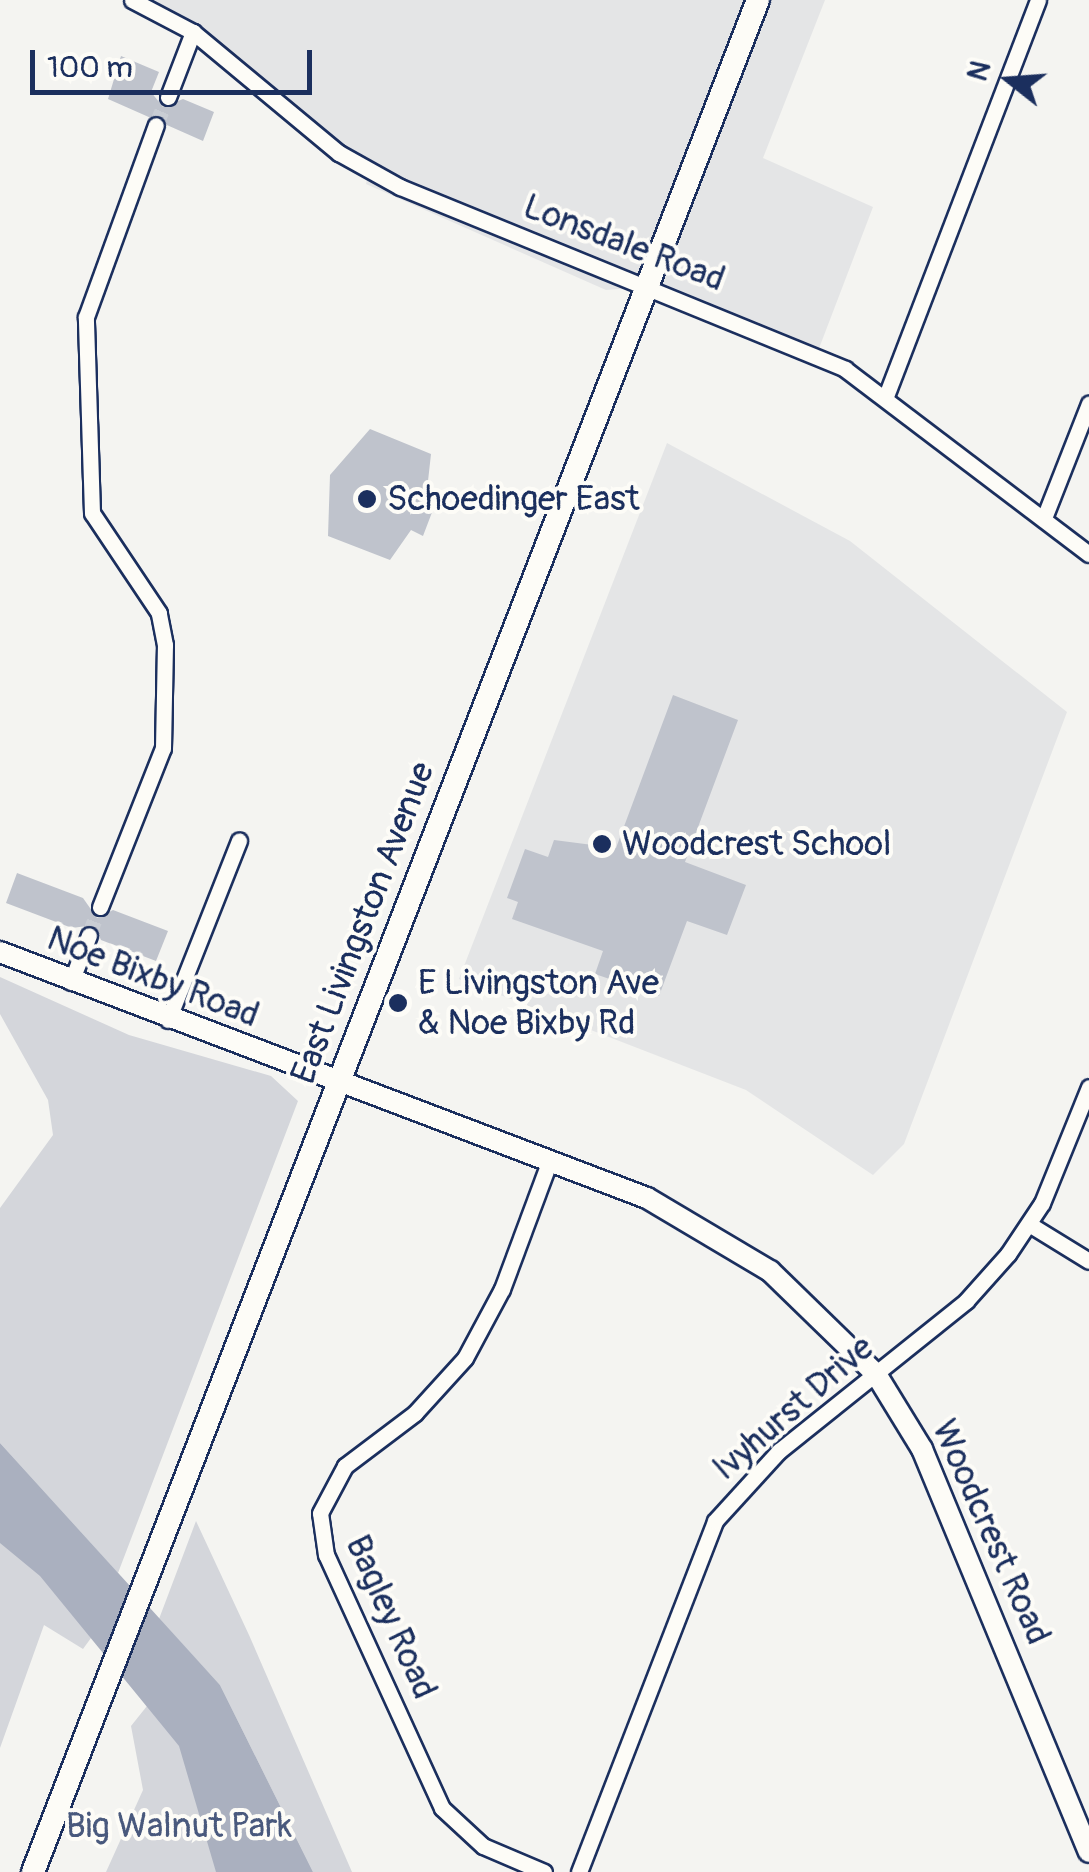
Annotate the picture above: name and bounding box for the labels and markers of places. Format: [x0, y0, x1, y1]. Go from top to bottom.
place label: Schoedinger East [387, 478, 640, 520]
marker: Schoedinger East [356, 488, 378, 510]
place label: Woodcrest School [622, 823, 891, 865]
marker: Woodcrest School [591, 833, 613, 855]
place label: E Livingston Ave & Noe Bixby Rd [418, 962, 659, 1044]
marker: E Livingston Ave & Noe Bixby Rd [387, 992, 409, 1014]

